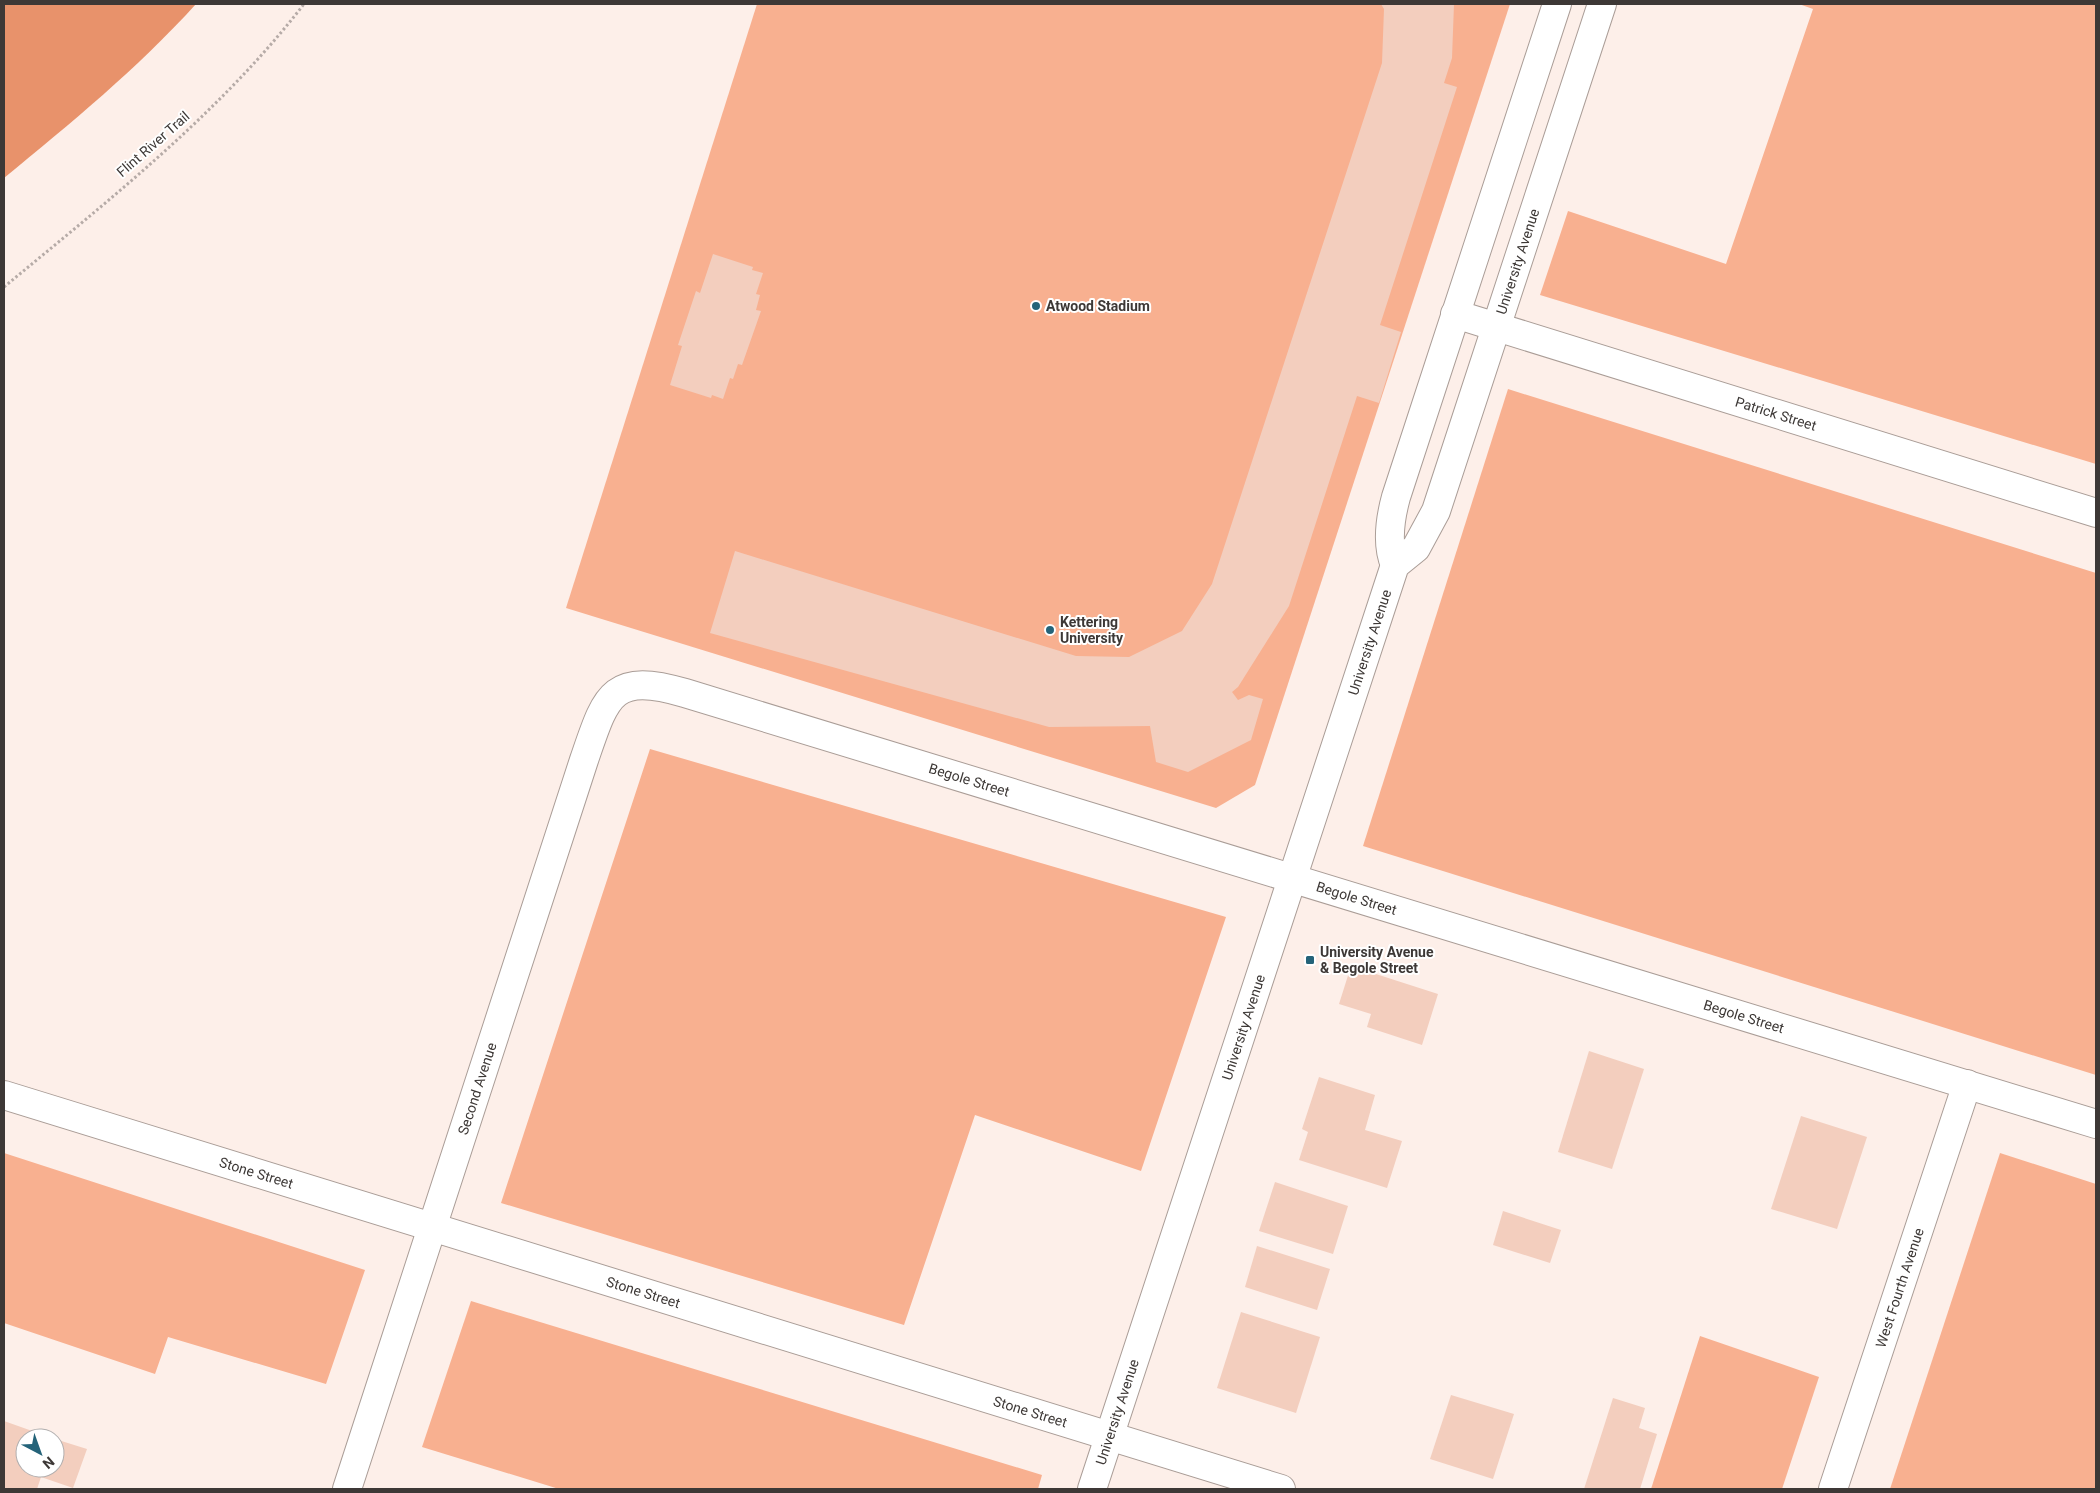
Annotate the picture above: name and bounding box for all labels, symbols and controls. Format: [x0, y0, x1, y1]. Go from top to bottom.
street label: Flint River Trail [113, 108, 193, 180]
street label: University Avenue [1493, 207, 1542, 316]
place label: Atwood Stadium [1046, 298, 1150, 314]
marker: Atwood Stadium [1030, 300, 1042, 312]
street label: Patrick Street [1733, 394, 1819, 434]
street label: University Avenue [1345, 587, 1394, 697]
place label: Kettering University [1060, 614, 1124, 646]
marker: Kettering University [1044, 624, 1056, 636]
street label: Begole Street [927, 760, 1012, 800]
street label: Begole Street [1314, 878, 1399, 918]
place label: University Avenue & Begole Street [1320, 944, 1434, 976]
marker: University Avenue & Begole Street [1304, 954, 1316, 966]
street label: University Avenue [1219, 972, 1268, 1082]
street label: Begole Street [1702, 997, 1786, 1036]
street label: Second Avenue [455, 1040, 500, 1137]
street label: Stone Street [217, 1154, 296, 1192]
street label: West Fourth Avenue [1872, 1226, 1927, 1350]
street label: Stone Street [604, 1273, 683, 1311]
street label: University Avenue [1092, 1357, 1142, 1467]
street label: Stone Street [991, 1393, 1070, 1431]
north arrow [15, 1428, 65, 1478]
text: N [40, 1454, 58, 1472]

